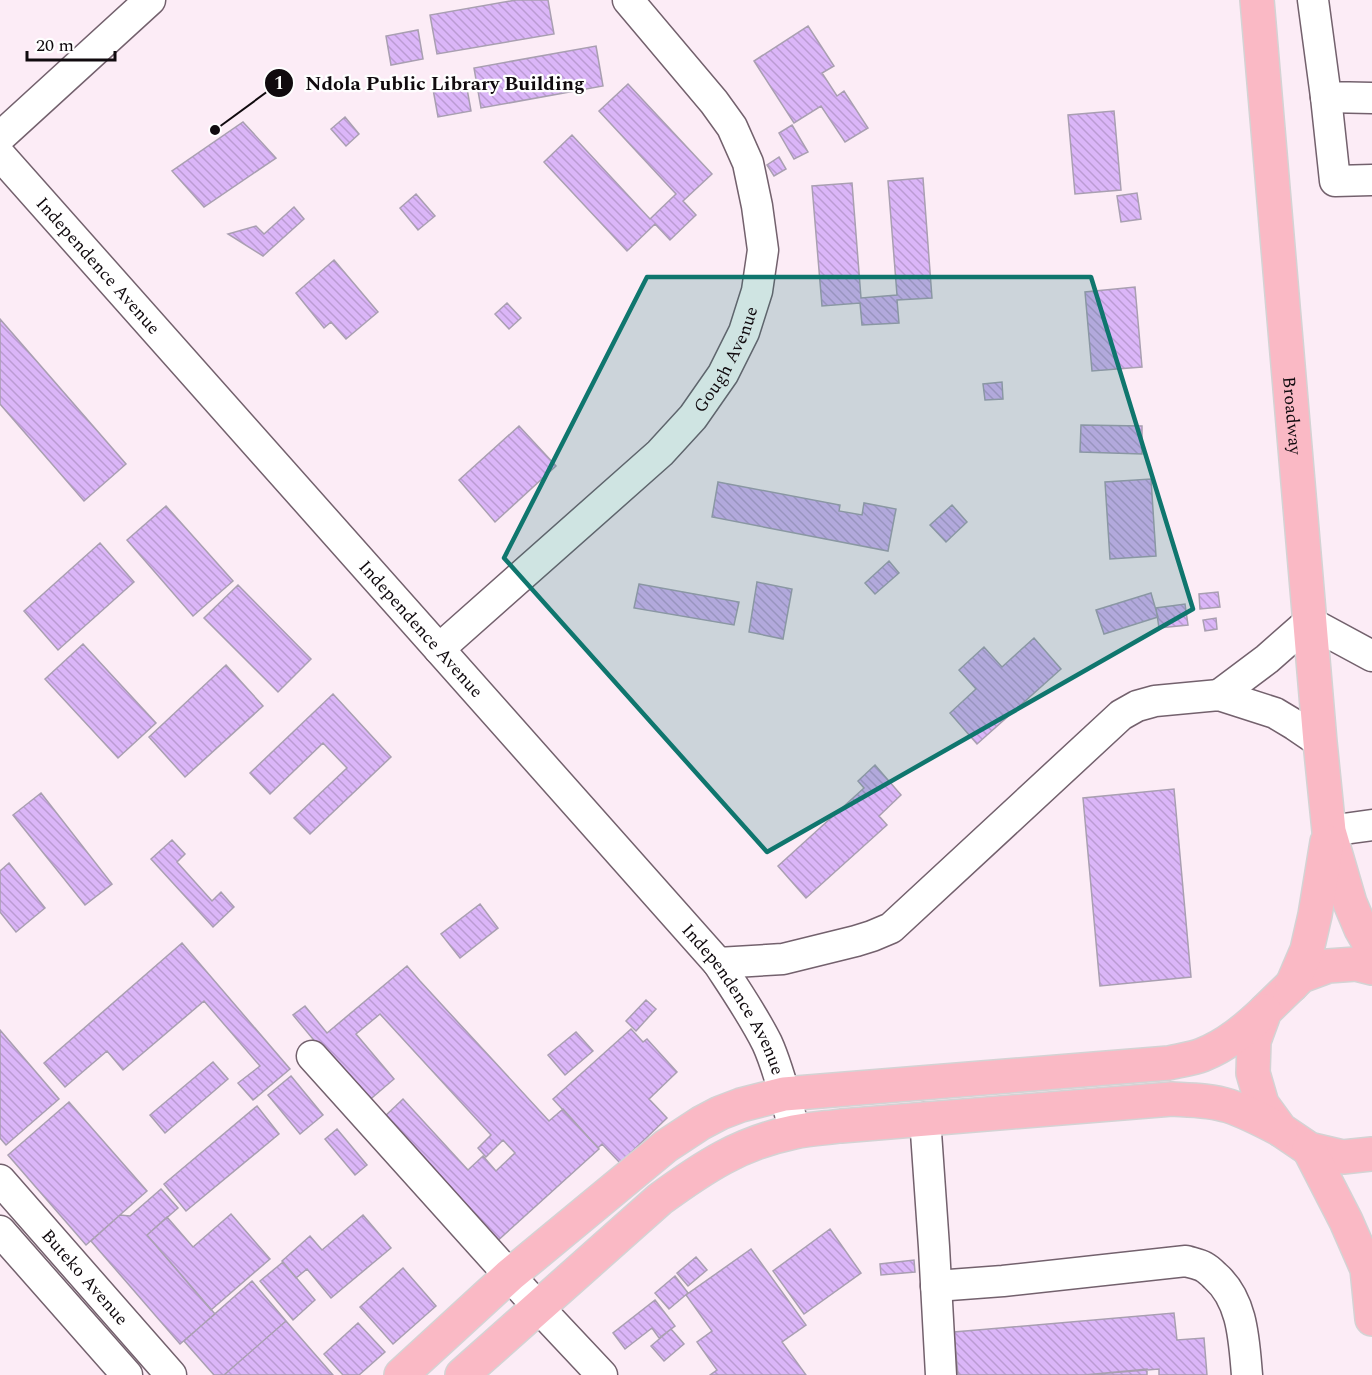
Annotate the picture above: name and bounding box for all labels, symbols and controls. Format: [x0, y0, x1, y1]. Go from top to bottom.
scale bar [27, 24, 116, 62]
text: 20 m [36, 32, 74, 59]
callout: Ndola Public Library Building [264, 64, 597, 102]
text: Ndola Public Library Building [305, 69, 585, 99]
text: 1 [274, 70, 284, 97]
street label: Independence Avenue [29, 191, 167, 341]
street label: Gough Avenue [687, 303, 765, 419]
street label: Broadway [1275, 375, 1309, 457]
street label: Independence Avenue [352, 554, 489, 704]
street label: Independence Avenue [675, 918, 791, 1079]
street label: Buteko Avenue [35, 1223, 135, 1331]

